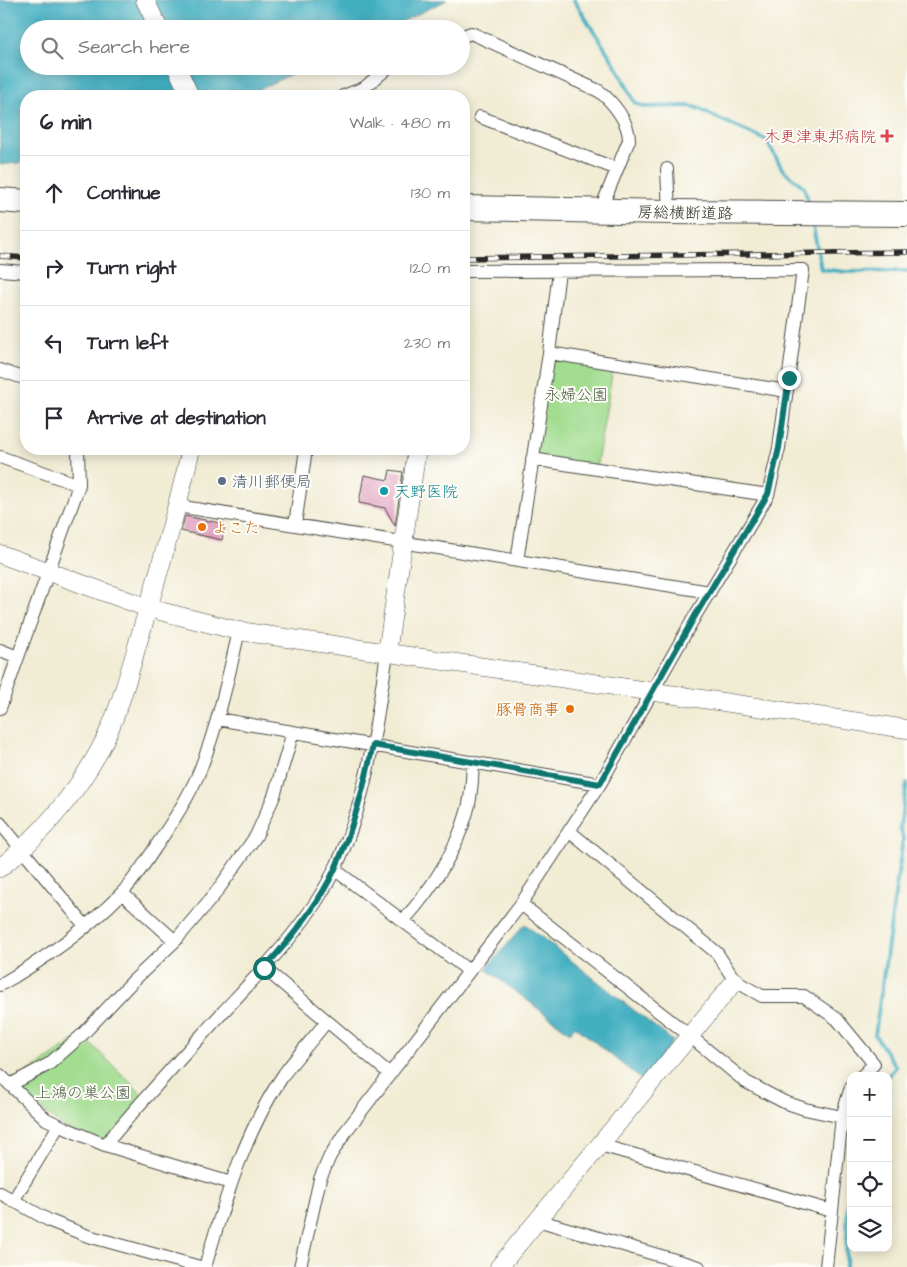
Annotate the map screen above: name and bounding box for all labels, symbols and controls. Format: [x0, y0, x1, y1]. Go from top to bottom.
search box [20, 20, 470, 75]
icon: search [38, 34, 66, 62]
text: Search here [78, 34, 190, 61]
text: 6 min [40, 108, 92, 137]
text: Walk · 480 m [349, 112, 450, 134]
place label: 木更津東邦病院 [764, 126, 876, 148]
marker: 木更津東邦病院 [880, 129, 894, 143]
icon: ahead [40, 179, 68, 207]
text: Continue [87, 180, 161, 207]
text: 130 m [411, 182, 450, 204]
street label: 房総横断道路 [637, 201, 733, 225]
icon: right [40, 254, 68, 282]
text: Turn right [87, 255, 176, 282]
text: 120 m [410, 257, 450, 279]
icon: left [40, 329, 68, 357]
text: Turn left [87, 330, 168, 357]
text: 230 m [404, 332, 450, 354]
route end [778, 367, 801, 390]
park label: 永婦公園 [544, 384, 608, 406]
icon: arrive [40, 404, 68, 432]
text: Arrive at destination [87, 405, 266, 432]
place label: 清川郵便局 [232, 471, 312, 493]
marker: 清川郵便局 [216, 475, 228, 487]
place label: 天野医院 [394, 481, 458, 503]
marker: 天野医院 [378, 485, 390, 497]
place label: よこた [212, 517, 260, 539]
marker: よこた [196, 521, 208, 533]
place label: 豚骨商事 [496, 699, 560, 721]
marker: 豚骨商事 [564, 703, 576, 715]
route start [253, 957, 276, 980]
map controls [847, 1072, 892, 1252]
button: + [847, 1072, 892, 1117]
park label: 上鴻の巣公園 [35, 1082, 131, 1104]
button: − [847, 1117, 892, 1162]
button: locate [847, 1162, 892, 1207]
button: layers [847, 1207, 892, 1252]

